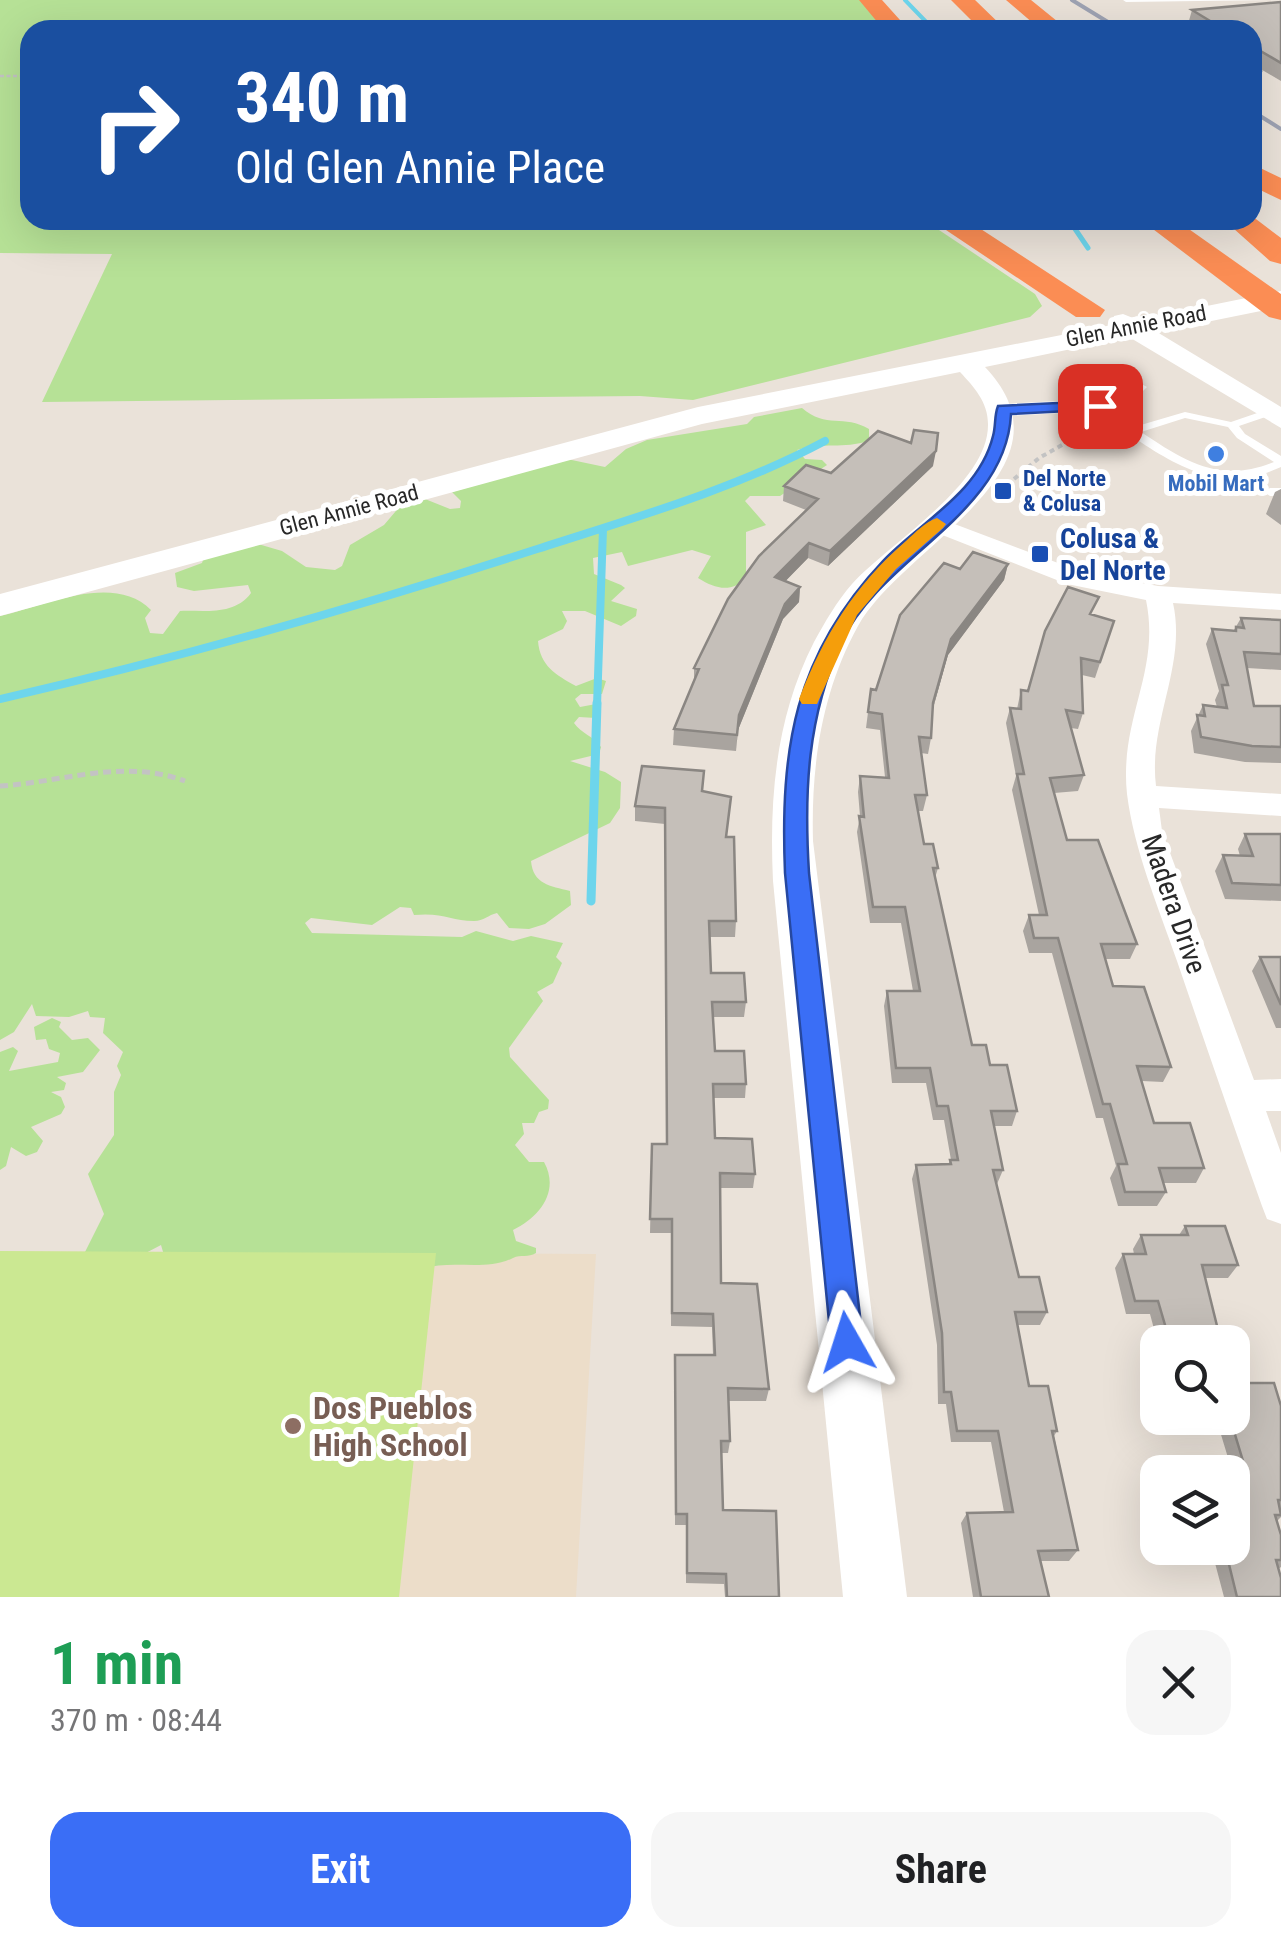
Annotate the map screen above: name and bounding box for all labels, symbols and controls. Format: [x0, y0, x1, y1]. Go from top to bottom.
text: 340 m [235, 57, 409, 139]
icon: right [70, 60, 200, 190]
text: Old Glen Annie Place [235, 141, 605, 194]
street label: Glen Annie Road [1064, 300, 1208, 352]
pin [1058, 364, 1143, 449]
icon: arrive [1073, 379, 1128, 434]
marker: Mobil Mart [1205, 443, 1227, 465]
place label: Del Norte & Colusa [1023, 466, 1106, 516]
place label: Mobil Mart [1168, 471, 1264, 496]
street label: Glen Annie Road [277, 479, 421, 541]
marker: Del Norte & Colusa [992, 480, 1014, 502]
place label: Colusa & Del Norte [1060, 522, 1166, 587]
marker: Colusa & Del Norte [1029, 543, 1051, 565]
street label: Madera Drive [1135, 830, 1213, 978]
position arrow [795, 1290, 899, 1394]
map controls [1140, 1325, 1250, 1565]
button: search [1140, 1325, 1250, 1435]
place label: Dos Pueblos High School [313, 1389, 473, 1464]
marker: Dos Pueblos High School [282, 1415, 304, 1437]
button: layers [1140, 1455, 1250, 1565]
text: 1 min [50, 1628, 183, 1699]
button: close [1126, 1630, 1231, 1735]
text: 370 m · 08:44 [50, 1701, 222, 1739]
button: Exit [50, 1812, 631, 1927]
button: Share [651, 1812, 1231, 1927]

